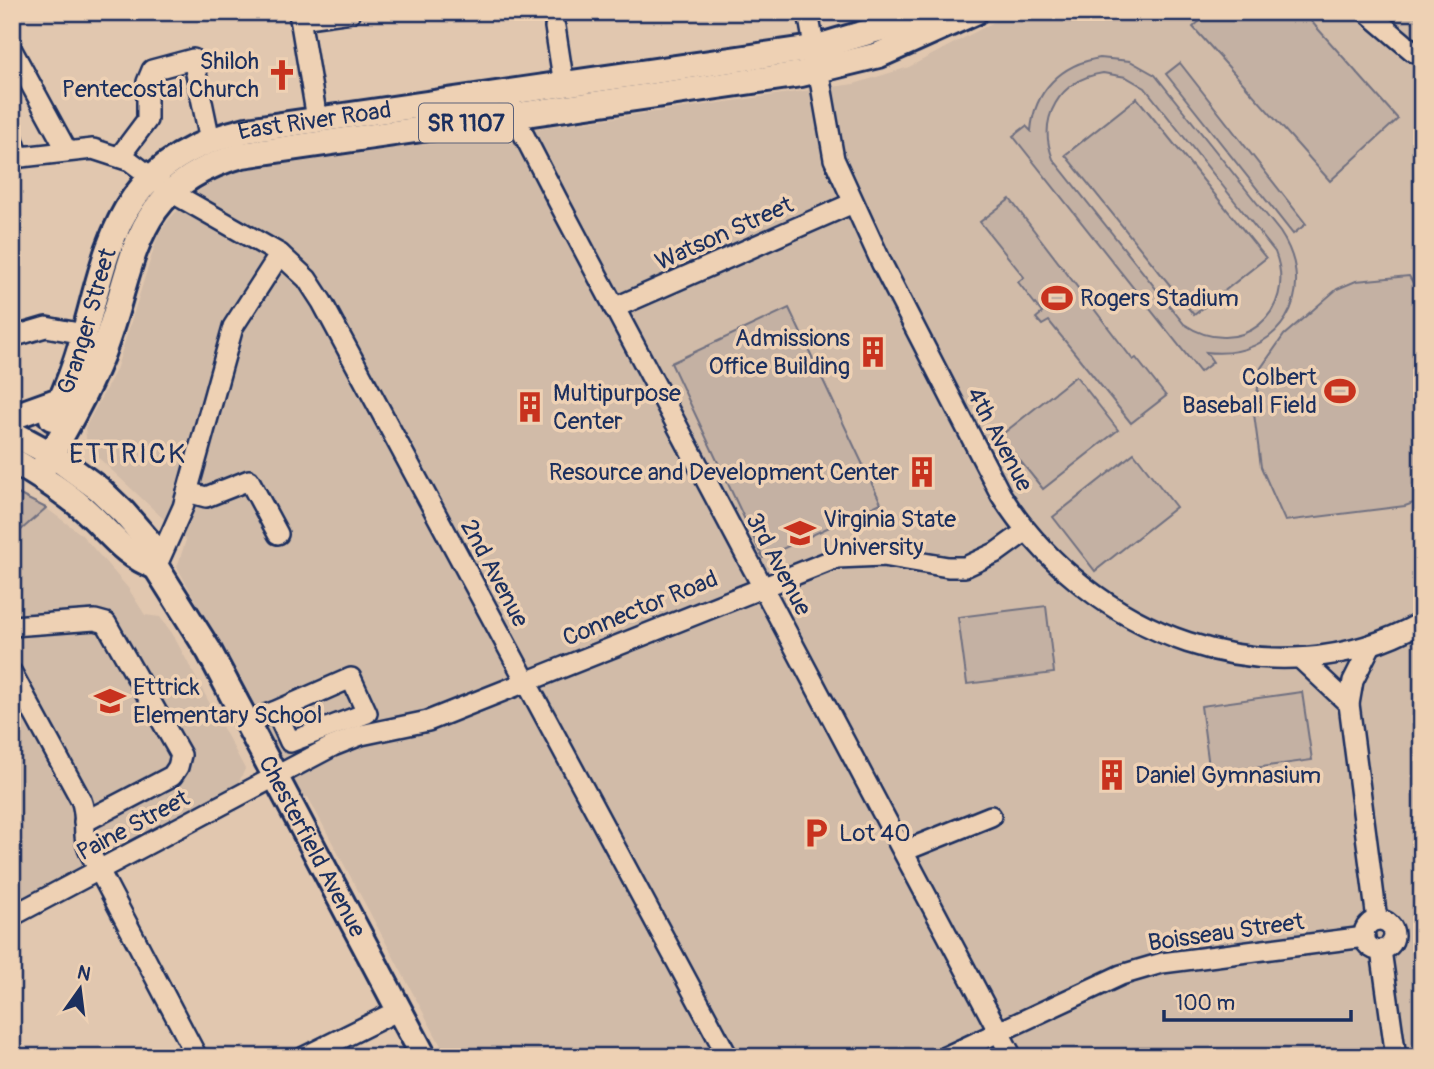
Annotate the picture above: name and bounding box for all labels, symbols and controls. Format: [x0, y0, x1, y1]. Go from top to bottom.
place label: Shiloh Pentecostal Church [62, 47, 259, 104]
church icon: Shiloh Pentecostal Church [265, 58, 299, 92]
street label: East River Road [235, 95, 393, 147]
road number: SR 1107 [419, 104, 513, 142]
street label: Watson Street [651, 190, 798, 277]
street label: Granger Street [51, 244, 123, 399]
sports icon: Rogers Stadium [1040, 281, 1074, 315]
place label: Rogers Stadium [1080, 284, 1239, 313]
place label: Admissions Office Building [708, 324, 850, 381]
building icon: Admissions Office Building [856, 335, 890, 369]
place label: Colbert Baseball Field [1182, 363, 1317, 420]
sports icon: Colbert Baseball Field [1323, 374, 1357, 408]
place label: Multipurpose Center [553, 379, 681, 436]
street label: 4th Avenue [960, 382, 1039, 496]
building icon: Multipurpose Center [513, 390, 547, 424]
district label: ETTRICK [69, 437, 187, 472]
building icon: Resource and Development Center [905, 455, 939, 489]
place label: Resource and Development Center [549, 458, 899, 487]
place label: Virginia State University [823, 505, 956, 562]
street label: 3rd Avenue [739, 508, 818, 621]
street label: 2nd Avenue [454, 514, 535, 632]
school or university icon: Virginia State University [783, 516, 817, 550]
street label: Connector Road [558, 564, 722, 653]
place label: Ettrick Elementary School [133, 673, 323, 730]
school or university icon: Ettrick Elementary School [93, 684, 127, 718]
street label: Chesterfield Avenue [252, 751, 372, 942]
building icon: Daniel Gymnasium [1095, 758, 1129, 792]
place label: Daniel Gymnasium [1135, 761, 1321, 790]
street label: Paine Street [72, 784, 195, 867]
parking icon: Lot 40 [799, 816, 833, 850]
place label: Lot 40 [839, 819, 911, 848]
street label: Boisseau Street [1146, 907, 1306, 958]
north arrow [46, 954, 116, 1024]
text: N [75, 960, 93, 987]
scale bar [1164, 978, 1352, 1022]
text: 100 m [1175, 990, 1235, 1017]

